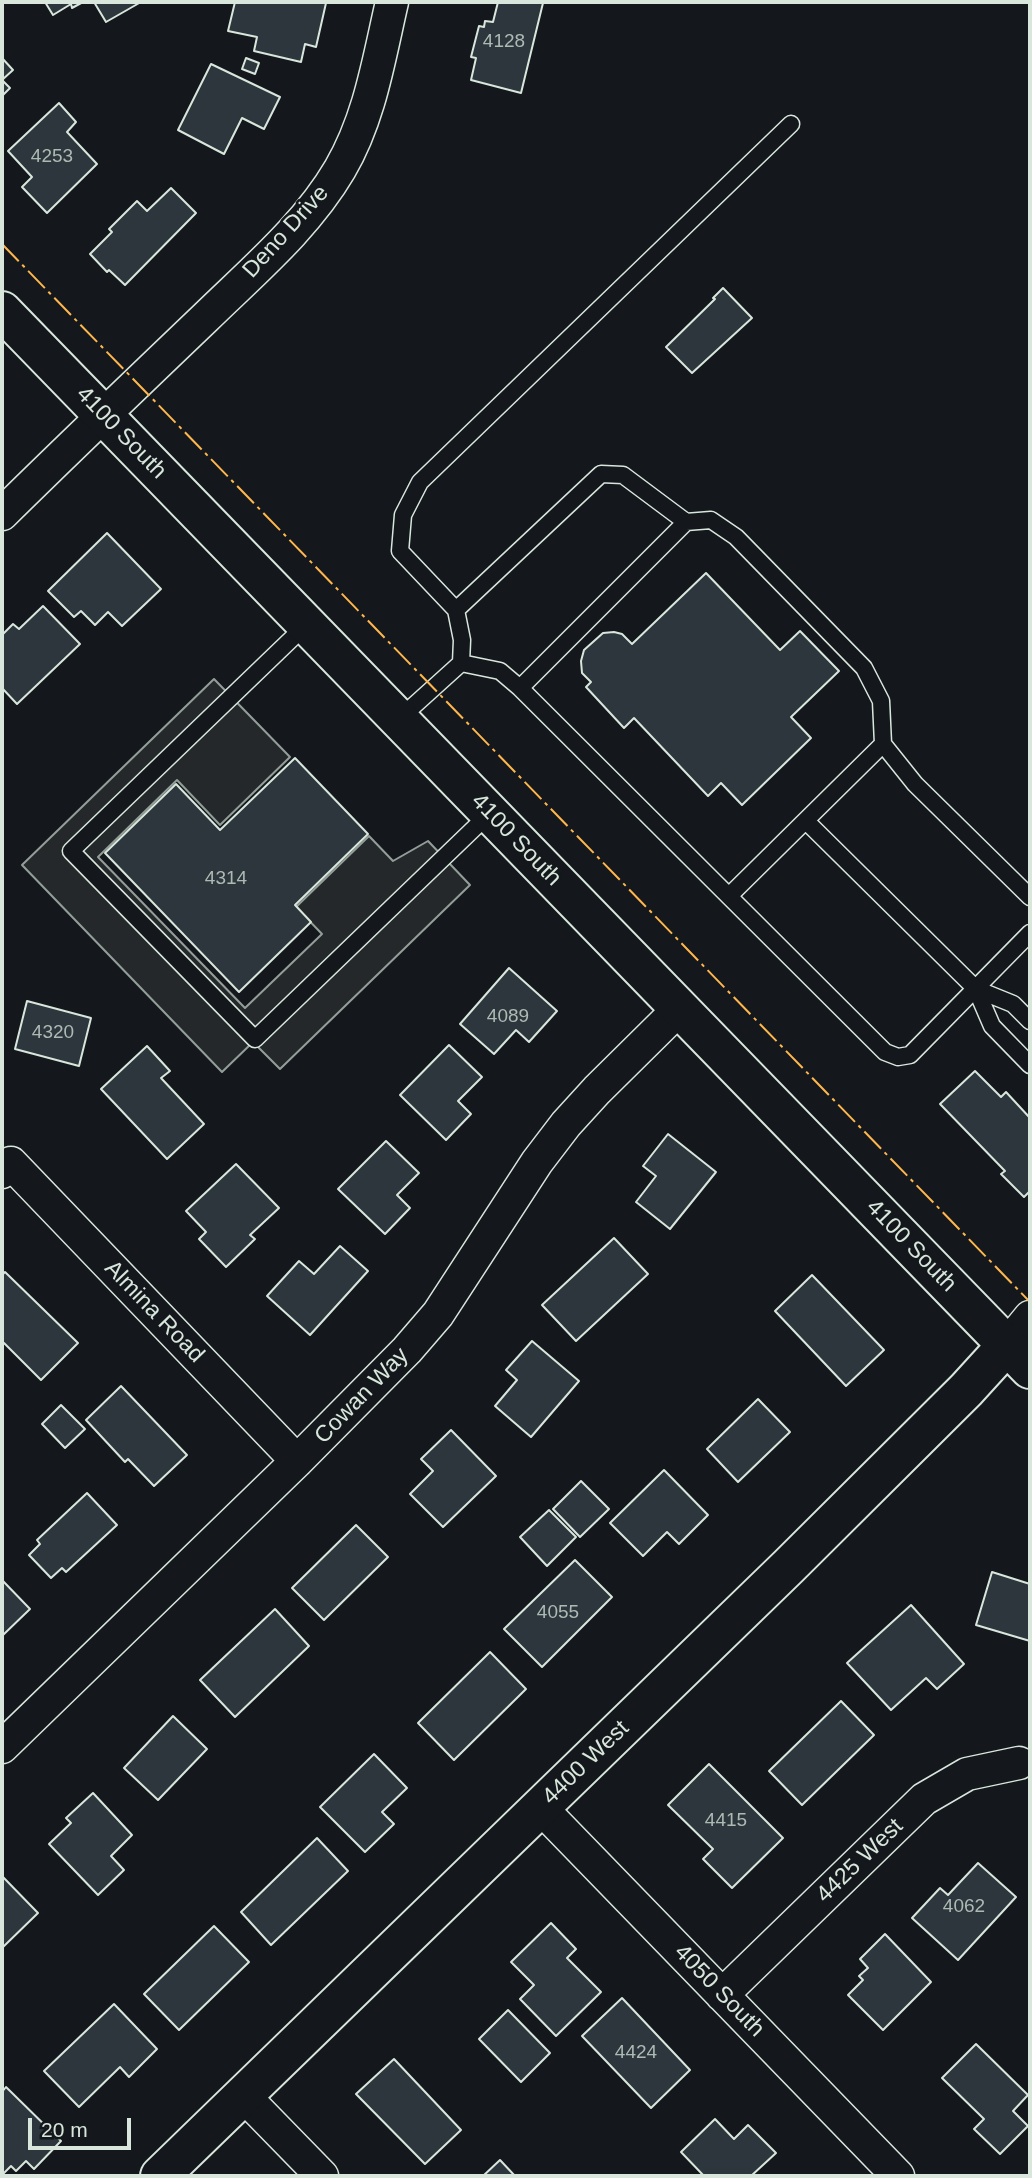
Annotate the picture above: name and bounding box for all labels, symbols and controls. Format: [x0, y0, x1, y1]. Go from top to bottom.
house number: 4128 [483, 31, 525, 53]
house number: 4253 [31, 146, 73, 168]
street label: Deno Drive [237, 180, 335, 284]
street label: 4100 South [70, 381, 172, 485]
street label: 4100 South [465, 788, 567, 892]
house number: 4314 [205, 868, 247, 890]
house number: 4089 [487, 1006, 529, 1028]
house number: 4320 [32, 1022, 74, 1044]
street label: 4100 South [860, 1194, 962, 1298]
street label: Almina Road [98, 1255, 210, 1369]
street label: Cowan Way [309, 1342, 415, 1450]
house number: 4055 [537, 1602, 579, 1624]
street label: 4400 West [537, 1715, 635, 1811]
house number: 4415 [705, 1810, 747, 1832]
street label: 4425 West [811, 1813, 909, 1909]
house number: 4062 [943, 1896, 985, 1918]
street label: 4050 South [668, 1939, 770, 2043]
house number: 4424 [615, 2042, 657, 2064]
scale bar [32, 2104, 135, 2148]
text: 20 m [41, 2118, 88, 2141]

